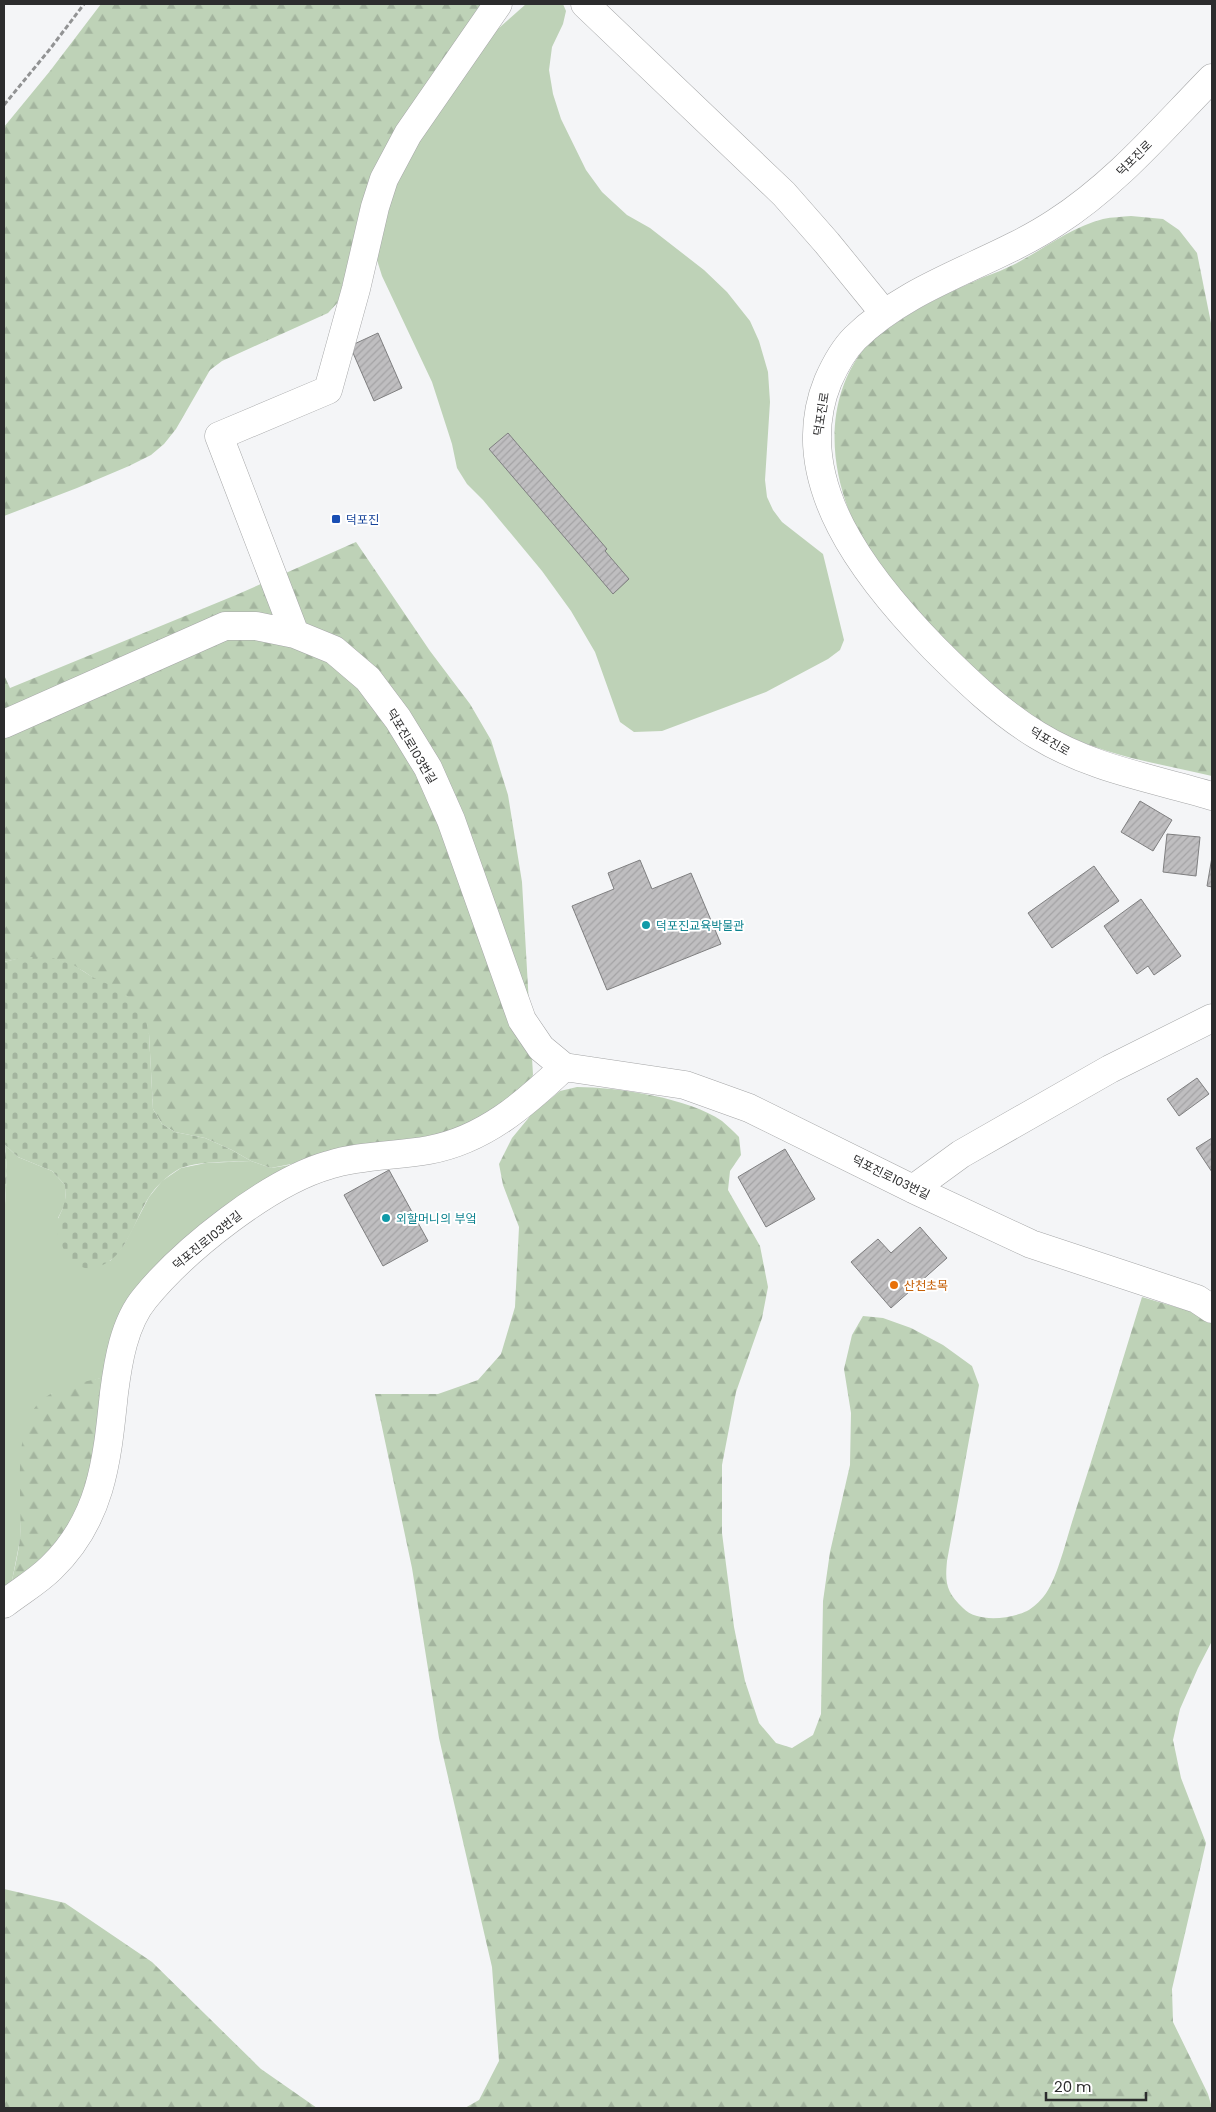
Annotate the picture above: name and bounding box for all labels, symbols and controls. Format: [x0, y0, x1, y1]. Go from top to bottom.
street label: 덕포진로 [1112, 136, 1156, 180]
street label: 덕포진로 [809, 391, 833, 437]
place label: 덕포진 [346, 511, 379, 528]
marker: 덕포진 [330, 513, 342, 525]
street label: 덕포진로103번길 [383, 705, 441, 787]
street label: 덕포진로 [1027, 723, 1073, 759]
place label: 덕포진교육박물관 [656, 917, 744, 934]
marker: 덕포진교육박물관 [640, 919, 652, 931]
street label: 덕포진로103번길 [849, 1151, 933, 1203]
street label: 덕포진로103번길 [169, 1207, 245, 1273]
place label: 외할머니의 부엌 [396, 1210, 477, 1227]
marker: 외할머니의 부엌 [380, 1212, 392, 1224]
place label: 산천초목 [904, 1277, 948, 1294]
marker: 산천초목 [888, 1279, 900, 1291]
scale bar [1046, 2070, 1146, 2102]
text: 20 m [1054, 2076, 1092, 2097]

